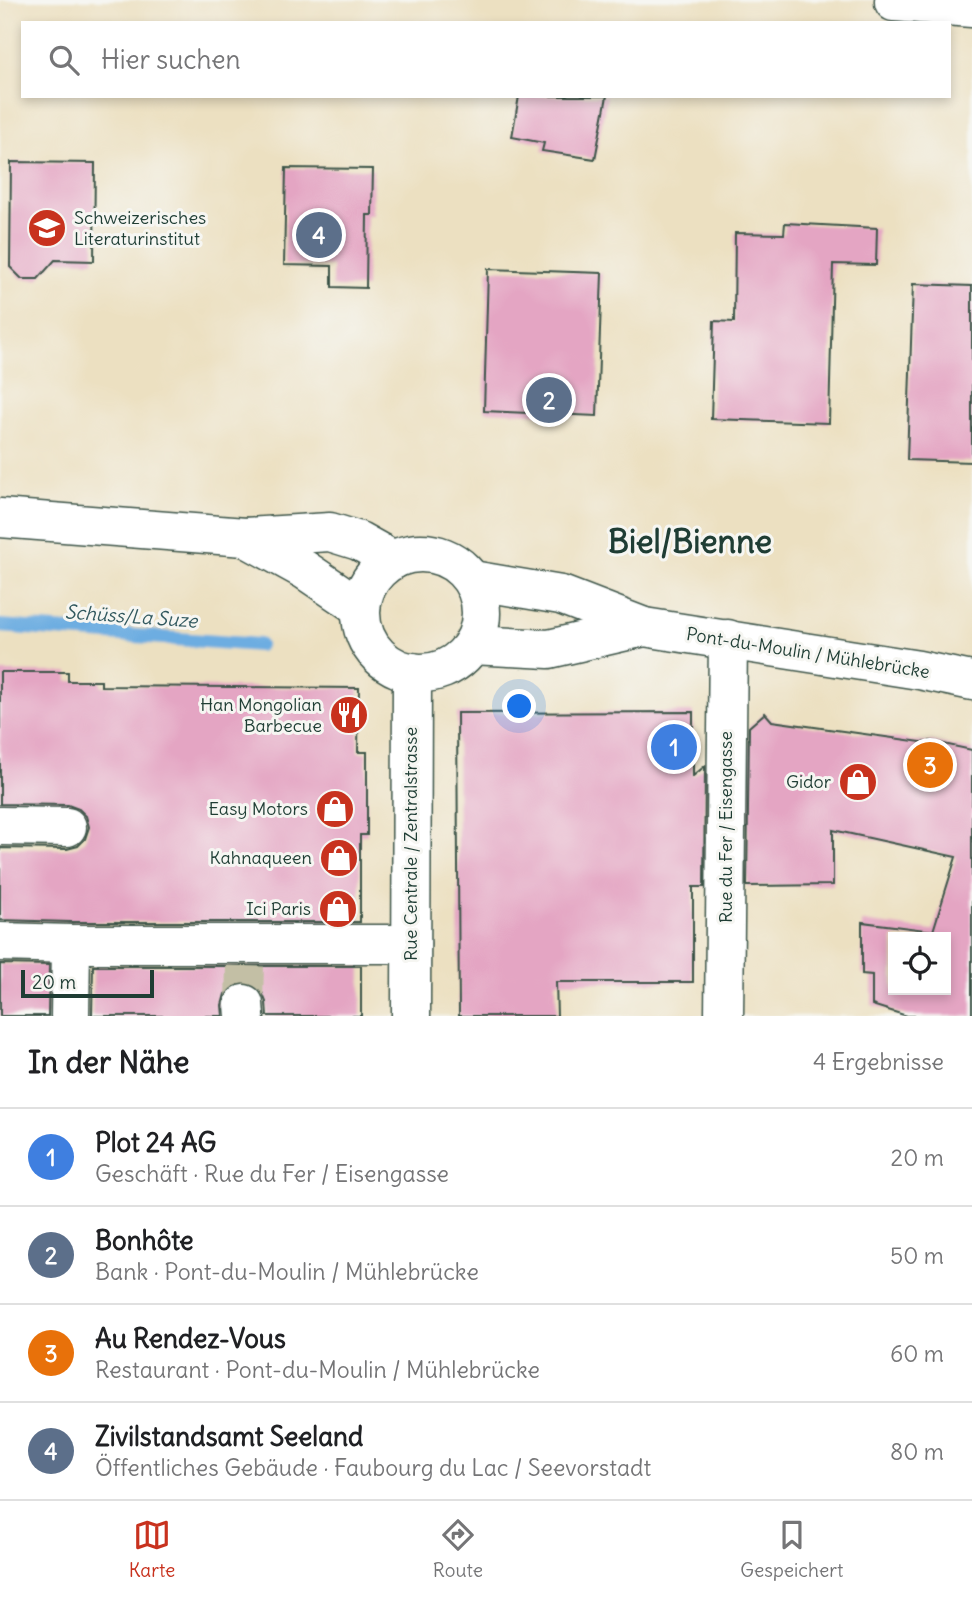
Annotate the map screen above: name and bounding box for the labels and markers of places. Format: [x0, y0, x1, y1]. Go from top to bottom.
place label: Schweizerisches Literaturinstitut [74, 206, 206, 250]
school or university icon: Schweizerisches Literaturinstitut [26, 207, 68, 249]
pin: 4 [296, 209, 342, 261]
pin: 2 [526, 374, 572, 426]
place label: Han Mongolian Barbecue [200, 693, 322, 737]
restaurant icon: Han Mongolian Barbecue [328, 694, 370, 736]
pin: 1 [651, 721, 697, 773]
pin: 3 [907, 739, 953, 791]
shop icon: Gidor [837, 761, 879, 803]
place label: Gidor [786, 770, 832, 793]
shop icon: Easy Motors [314, 788, 356, 830]
place label: Easy Motors [209, 797, 308, 820]
shop icon: Kahnaqueen [318, 837, 360, 879]
place label: Kahnaqueen [210, 846, 312, 869]
shop icon: Ici Paris [317, 888, 359, 930]
place label: Ici Paris [246, 897, 311, 920]

